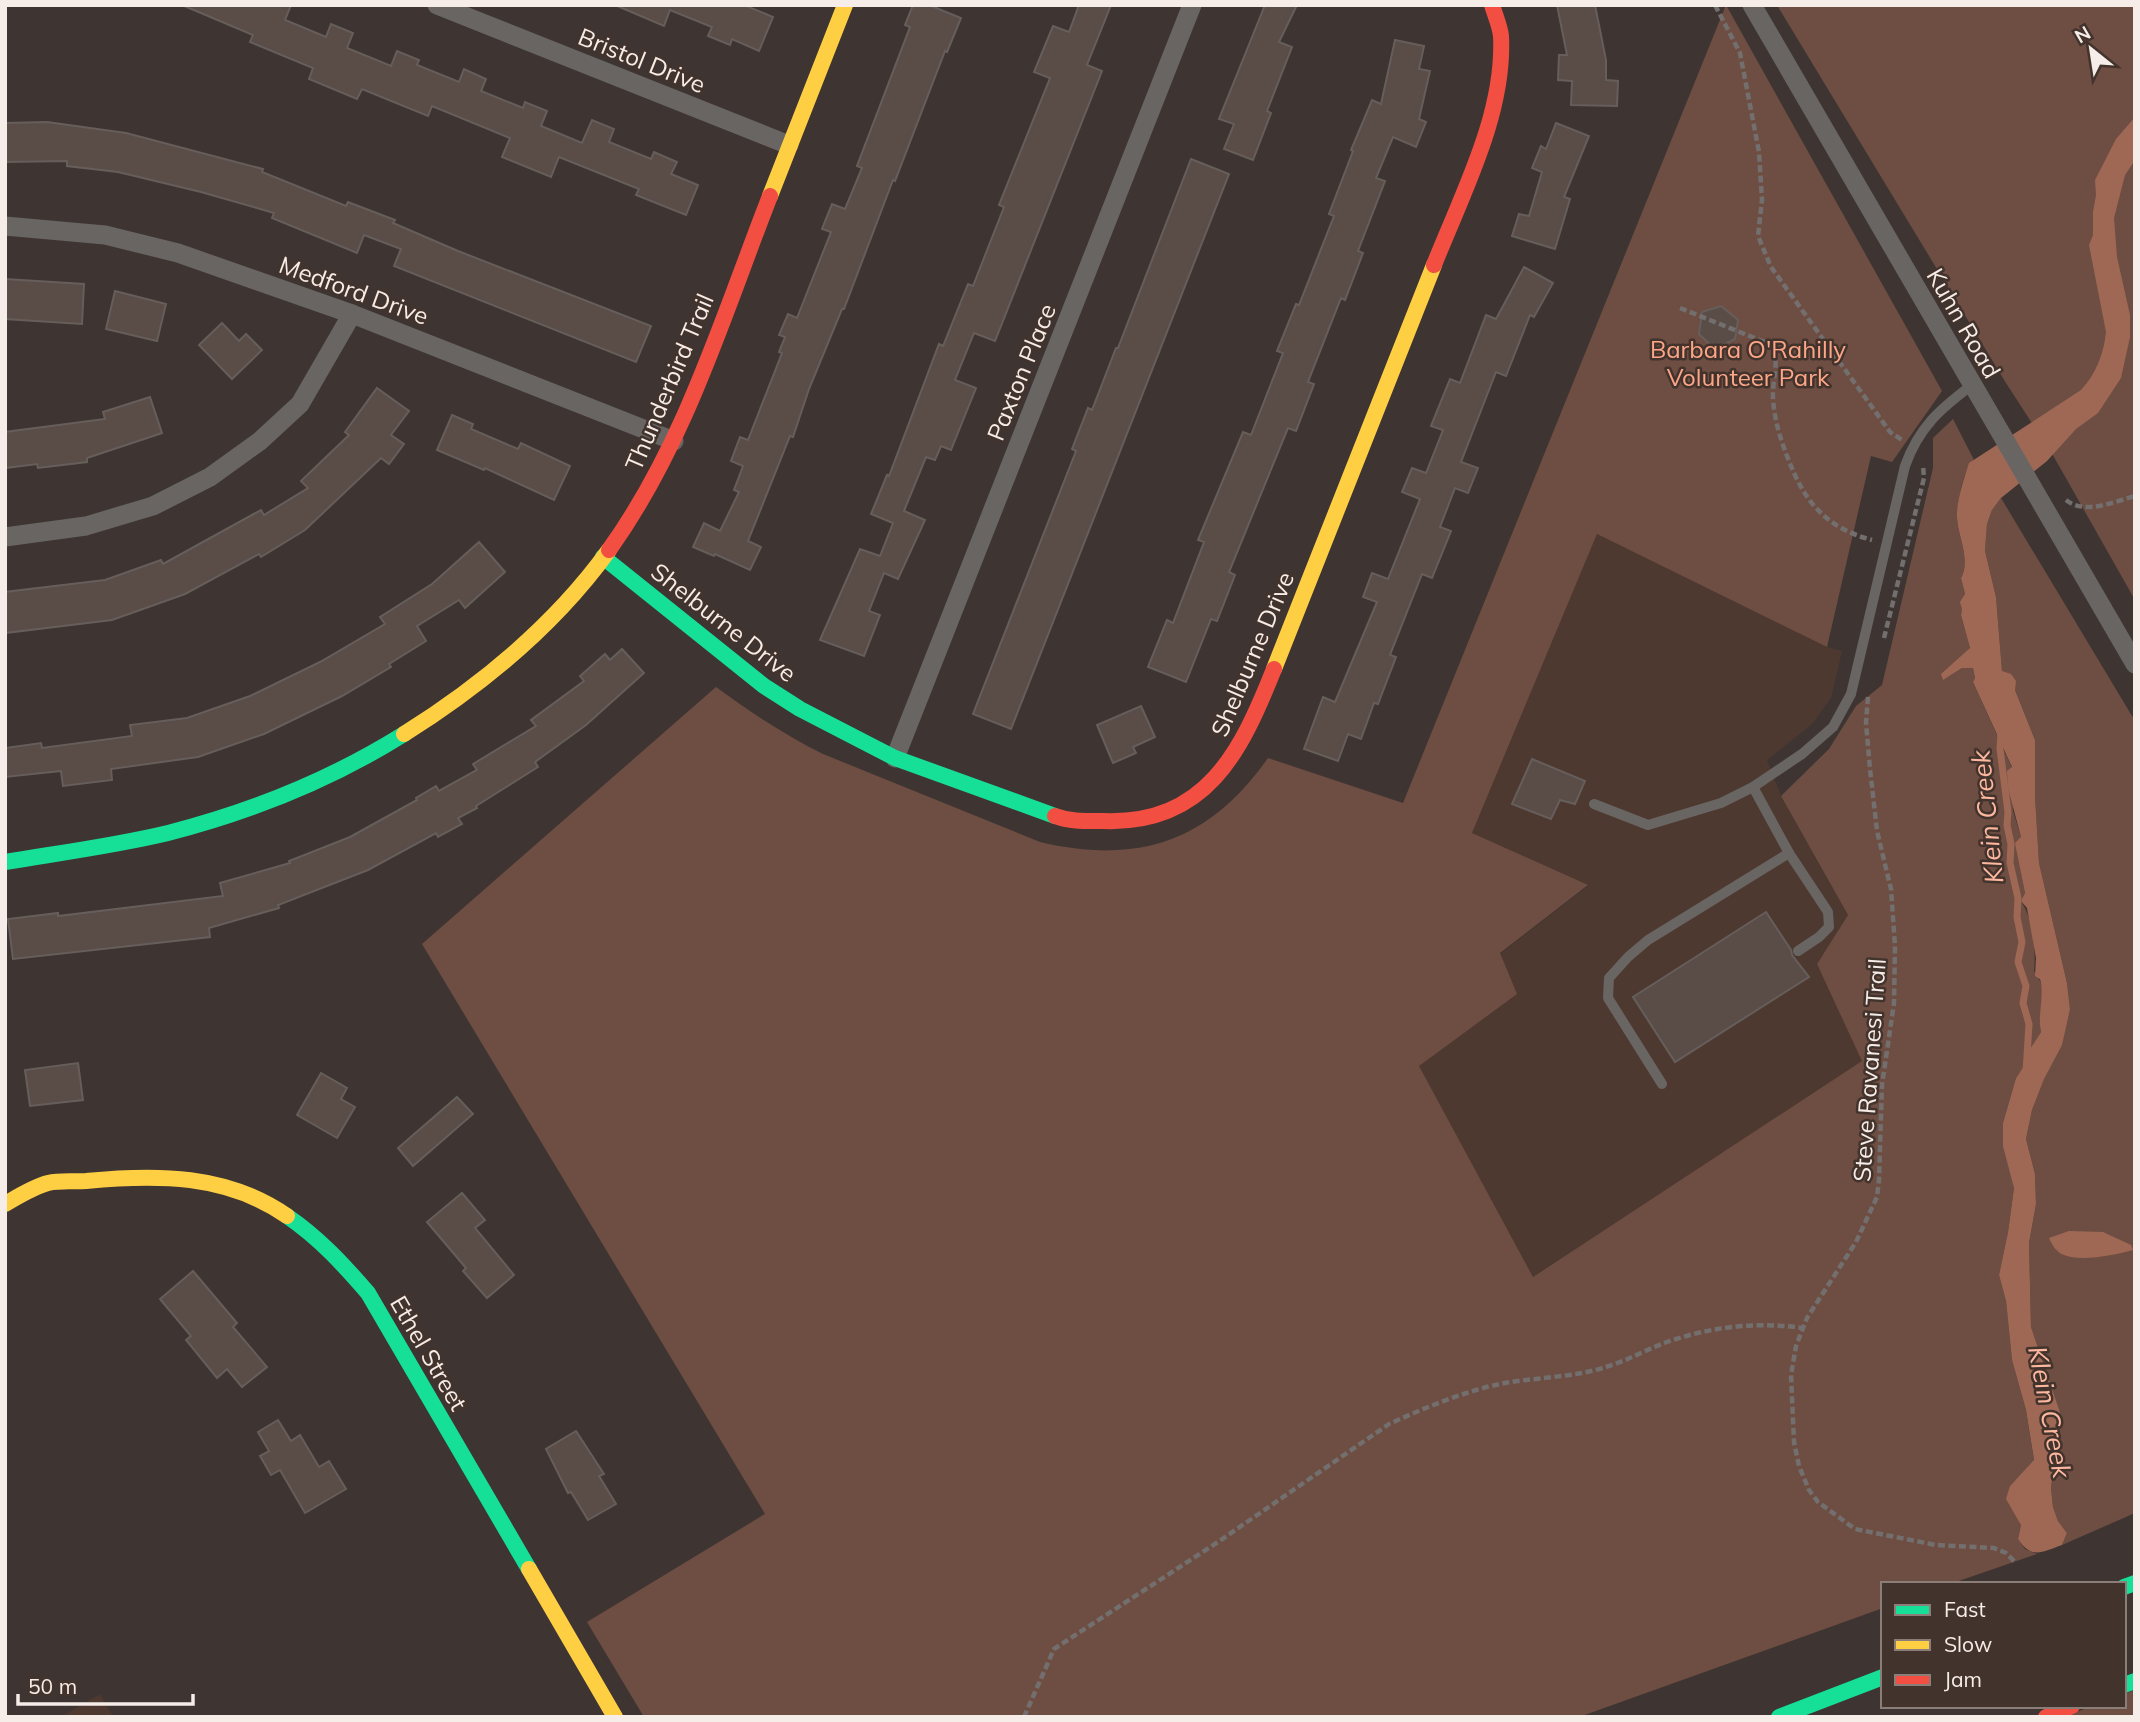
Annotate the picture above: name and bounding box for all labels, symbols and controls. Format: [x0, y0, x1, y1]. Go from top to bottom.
north arrow [2056, 14, 2126, 84]
text: N [2070, 20, 2095, 48]
street label: Bristol Drive [574, 21, 710, 99]
street label: Medford Drive [275, 249, 433, 331]
street label: Kuhn Road [1920, 263, 2008, 383]
street label: Thunderbird Trail [618, 289, 720, 475]
street label: Paxton Place [980, 299, 1062, 445]
park label: Barbara O'Rahilly Volunteer Park [1650, 334, 1846, 392]
street label: Shelburne Drive [645, 556, 803, 688]
street label: Shelburne Drive [1204, 567, 1300, 741]
water label: Klein Creek [1964, 748, 2010, 885]
street label: Steve Ravanesi Trail [1846, 957, 1892, 1183]
street label: Ethel Street [384, 1290, 474, 1416]
water label: Klein Creek [2021, 1343, 2079, 1481]
legend [1881, 1582, 2126, 1708]
text: Fast [1944, 1596, 1986, 1622]
text: Slow [1944, 1631, 1992, 1657]
scale bar [18, 1662, 192, 1706]
text: Jam [1944, 1666, 1982, 1692]
text: 50 m [28, 1673, 77, 1699]

